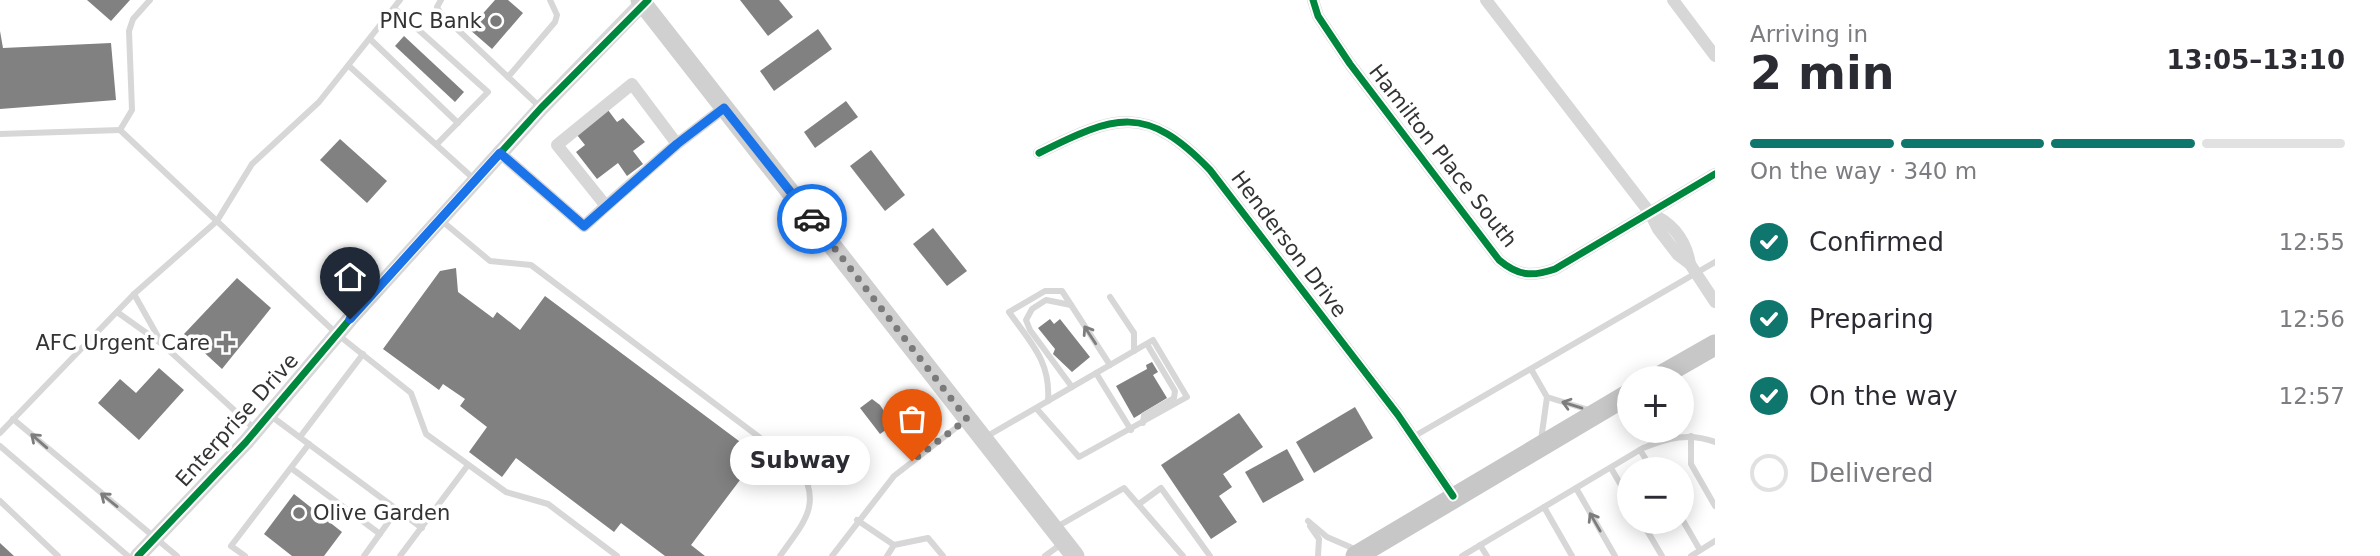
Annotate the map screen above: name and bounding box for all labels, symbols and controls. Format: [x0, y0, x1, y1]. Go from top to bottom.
place label: PNC Bank [380, 9, 483, 33]
marker: PNC Bank [488, 13, 504, 29]
text: Arriving in [1750, 21, 1868, 47]
text: 13:05–13:10 [2166, 45, 2345, 75]
text: 2 min [1750, 46, 1894, 100]
street label: Hamilton Place South [1364, 60, 1522, 252]
text: On the way · 340 m [1750, 158, 1977, 184]
street label: Henderson Drive [1226, 166, 1352, 322]
courier [777, 184, 847, 254]
icon: car [793, 200, 831, 238]
icon: check [1750, 223, 1788, 261]
text: Confirmed [1809, 227, 1944, 257]
text: 12:55 [2279, 229, 2345, 255]
pin [320, 247, 380, 319]
icon: home [331, 258, 369, 296]
icon: check [1750, 300, 1788, 338]
text: Preparing [1809, 304, 1934, 334]
text: 12:56 [2279, 306, 2345, 332]
one-way arrow [1083, 325, 1097, 345]
place label: AFC Urgent Care [35, 331, 210, 355]
marker: AFC Urgent Care [216, 333, 236, 353]
street label: Enterprise Drive [171, 349, 303, 491]
map controls [1617, 366, 1694, 534]
button: + [1617, 366, 1694, 443]
icon: check [1750, 377, 1788, 415]
text: On the way [1809, 381, 1958, 411]
text: 12:57 [2279, 383, 2345, 409]
pin [882, 389, 942, 461]
one-way arrow [1562, 397, 1584, 410]
icon: bag [893, 400, 931, 438]
one-way arrow [30, 433, 48, 449]
callout: Subway [730, 436, 870, 486]
text: Subway [750, 447, 850, 473]
button: − [1617, 457, 1694, 534]
text: Delivered [1809, 458, 1933, 488]
one-way arrow [100, 492, 118, 508]
place label: Olive Garden [313, 501, 450, 525]
marker: Olive Garden [291, 505, 307, 521]
one-way arrow [1588, 513, 1602, 533]

